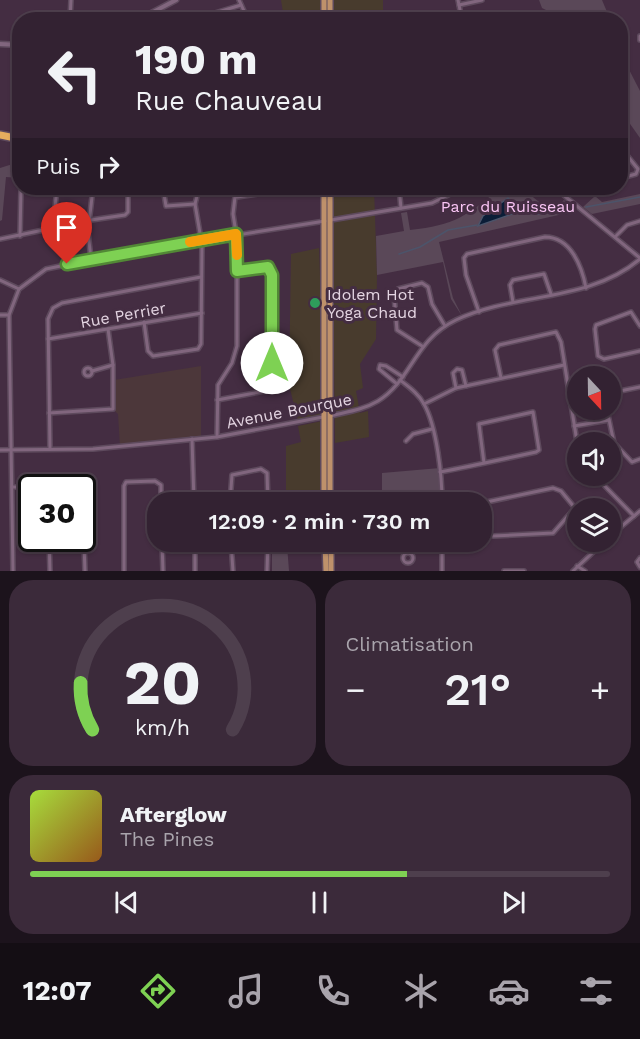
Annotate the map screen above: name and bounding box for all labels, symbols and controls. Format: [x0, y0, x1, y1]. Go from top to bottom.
text: 190 m [135, 35, 258, 84]
icon: left [36, 36, 114, 114]
text: Rue Chauveau [135, 85, 323, 117]
icon: right [92, 150, 125, 183]
text: Puis [36, 154, 80, 179]
park label: Parc du Ruisseau [441, 197, 575, 216]
pin [41, 202, 92, 264]
icon: arrive [50, 211, 83, 244]
place label: Idolem Hot Yoga Chaud [327, 285, 417, 322]
marker: Idolem Hot Yoga Chaud [308, 296, 322, 310]
street label: Rue Perrier [79, 298, 168, 332]
position arrow [240, 331, 304, 395]
north arrow [567, 366, 621, 420]
map controls [567, 366, 621, 552]
street label: Avenue Bourque [225, 390, 353, 432]
button: sound [567, 432, 621, 486]
speed limit sign: 30 [18, 474, 96, 552]
button: layers [567, 498, 621, 552]
text: 12:09 · 2 min · 730 m [209, 509, 430, 534]
text: Climatisation [346, 632, 474, 656]
text: 20 [124, 646, 201, 719]
text: 21° [444, 663, 511, 716]
text: − [346, 670, 365, 709]
text: + [590, 670, 610, 709]
text: km/h [135, 715, 190, 740]
text: Afterglow [120, 802, 227, 827]
text: The Pines [120, 827, 214, 851]
icon: previous [110, 886, 143, 919]
icon: pause [303, 886, 336, 919]
icon: next [497, 886, 530, 919]
icon: directions [137, 970, 179, 1012]
icon: music [225, 970, 267, 1012]
icon: phone [312, 970, 354, 1012]
icon: climate [400, 970, 442, 1012]
icon: car [488, 970, 530, 1012]
icon: filters [575, 970, 617, 1012]
text: 12:07 [23, 975, 92, 1007]

